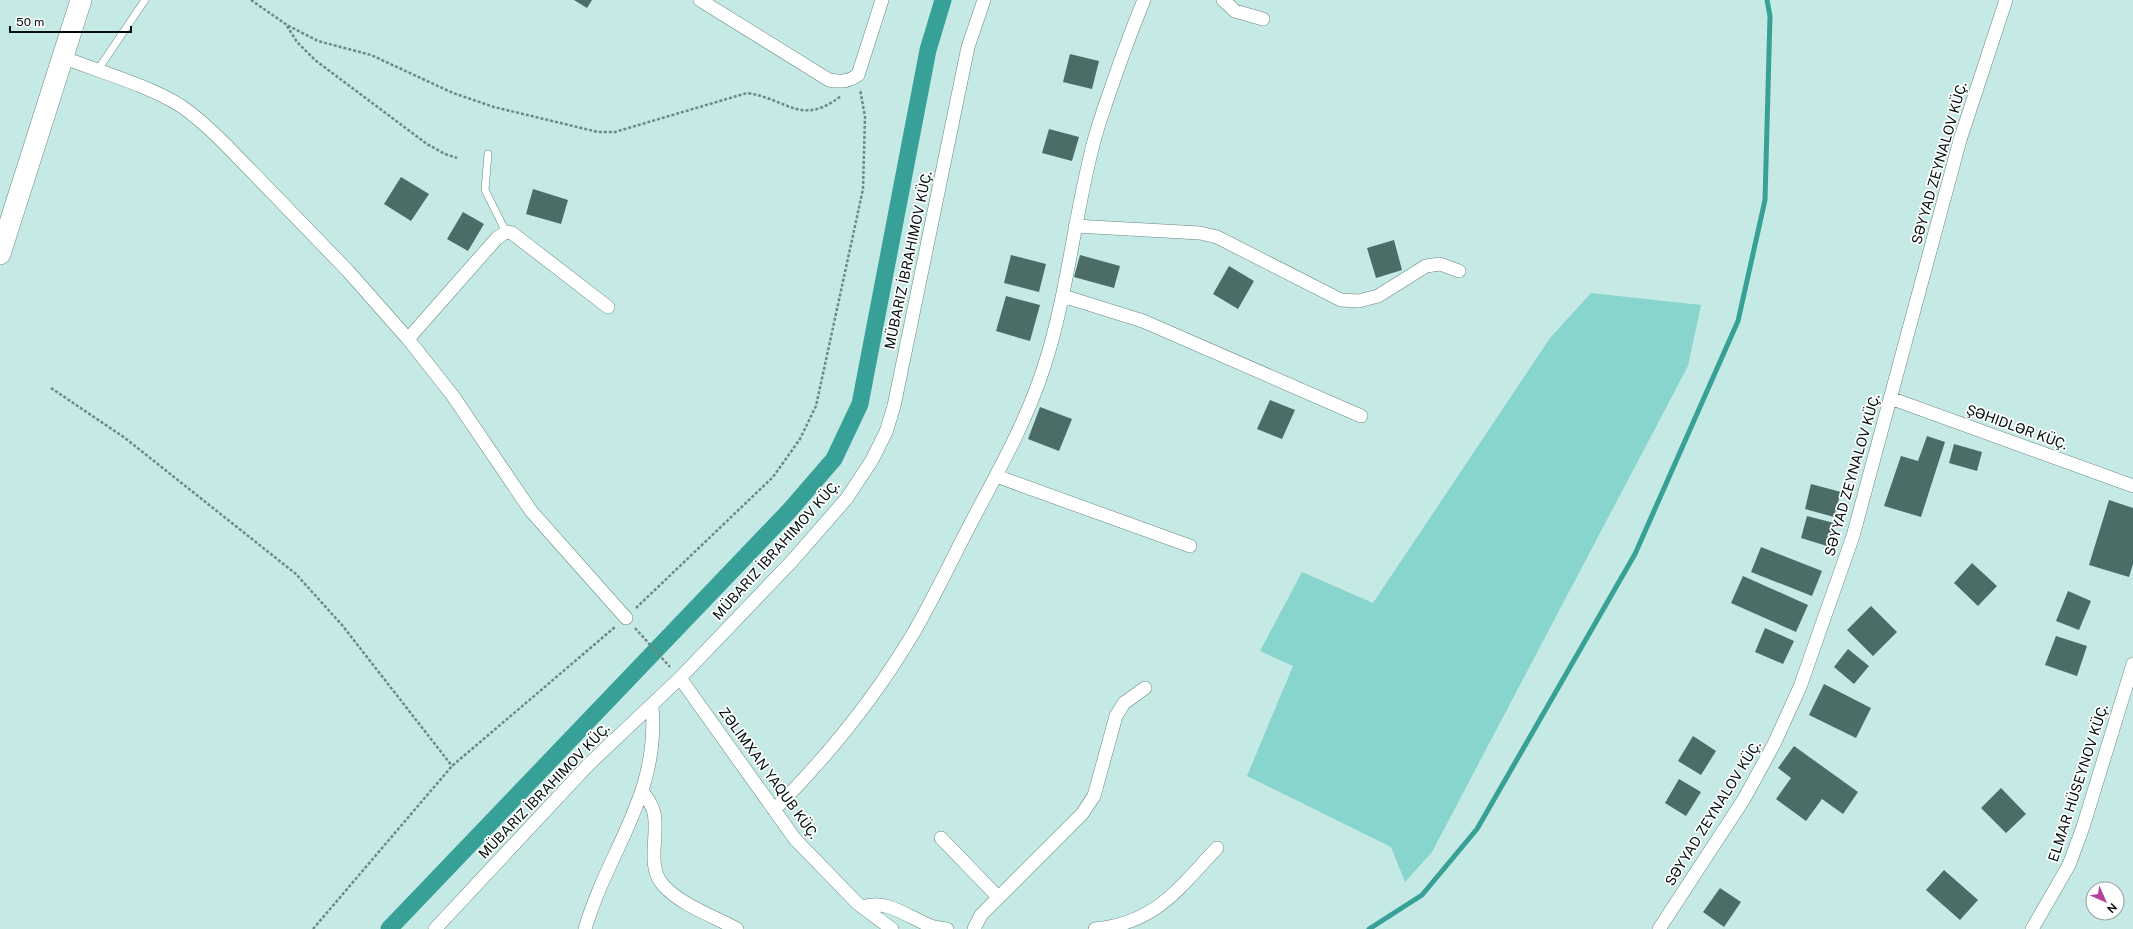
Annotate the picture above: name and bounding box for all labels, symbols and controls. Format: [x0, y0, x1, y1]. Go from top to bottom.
scale bar [10, 8, 131, 34]
text: 50 m [16, 15, 44, 29]
street label: SƏYYAD ZEYNALOV KÜÇ. [1906, 79, 1970, 246]
street label: MÜBARIZ İBRAHIMOV KÜÇ. [879, 169, 935, 351]
street label: SƏYYAD ZEYNALOV KÜÇ. [1819, 391, 1883, 558]
street label: ŞƏHIDLƏR KÜÇ. [1964, 399, 2071, 453]
street label: MÜBARIZ İBRAHIMOV KÜÇ. [708, 476, 843, 623]
street label: ELMAR HÜSEYNOV KÜÇ. [2043, 702, 2111, 864]
street label: ZƏLIMXAN YAQUB KÜÇ. [716, 703, 824, 842]
street label: MÜBARIZ İBRAHIMOV KÜÇ. [474, 719, 613, 862]
street label: SƏYYAD ZEYNALOV KÜÇ. [1660, 736, 1764, 889]
north arrow [2085, 881, 2125, 921]
text: N [2105, 901, 2119, 915]

